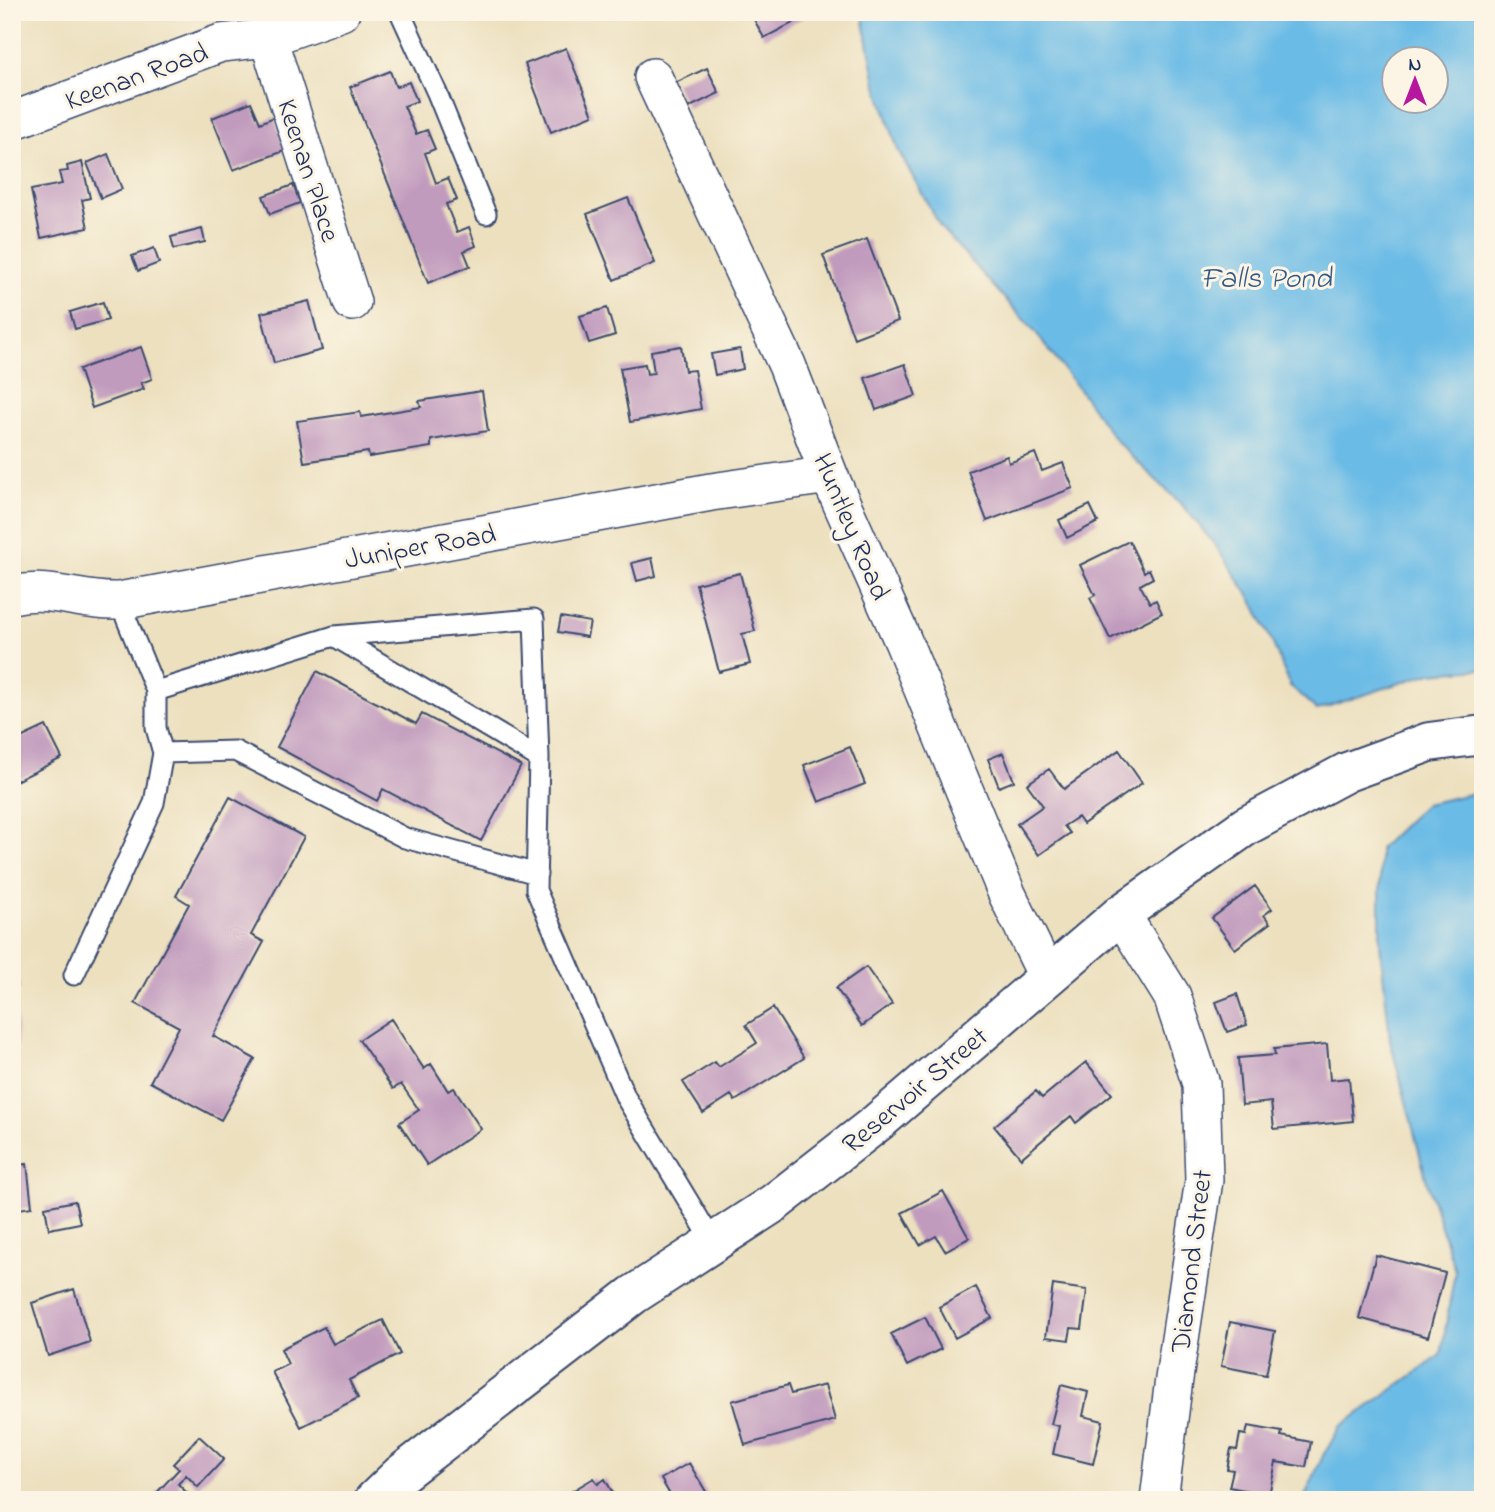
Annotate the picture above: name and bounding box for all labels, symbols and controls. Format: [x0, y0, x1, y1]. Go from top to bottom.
street label: Keenan Road [60, 33, 215, 123]
north arrow [1380, 46, 1450, 116]
text: N [1409, 52, 1422, 79]
street label: Keenan Place [264, 94, 349, 248]
water label: Falls Pond [1200, 258, 1333, 302]
street label: Huntley Road [800, 447, 899, 607]
street label: Juniper Road [342, 515, 500, 582]
street label: Reservoir Street [834, 1018, 998, 1165]
street label: Diamond Street [1162, 1168, 1225, 1356]

